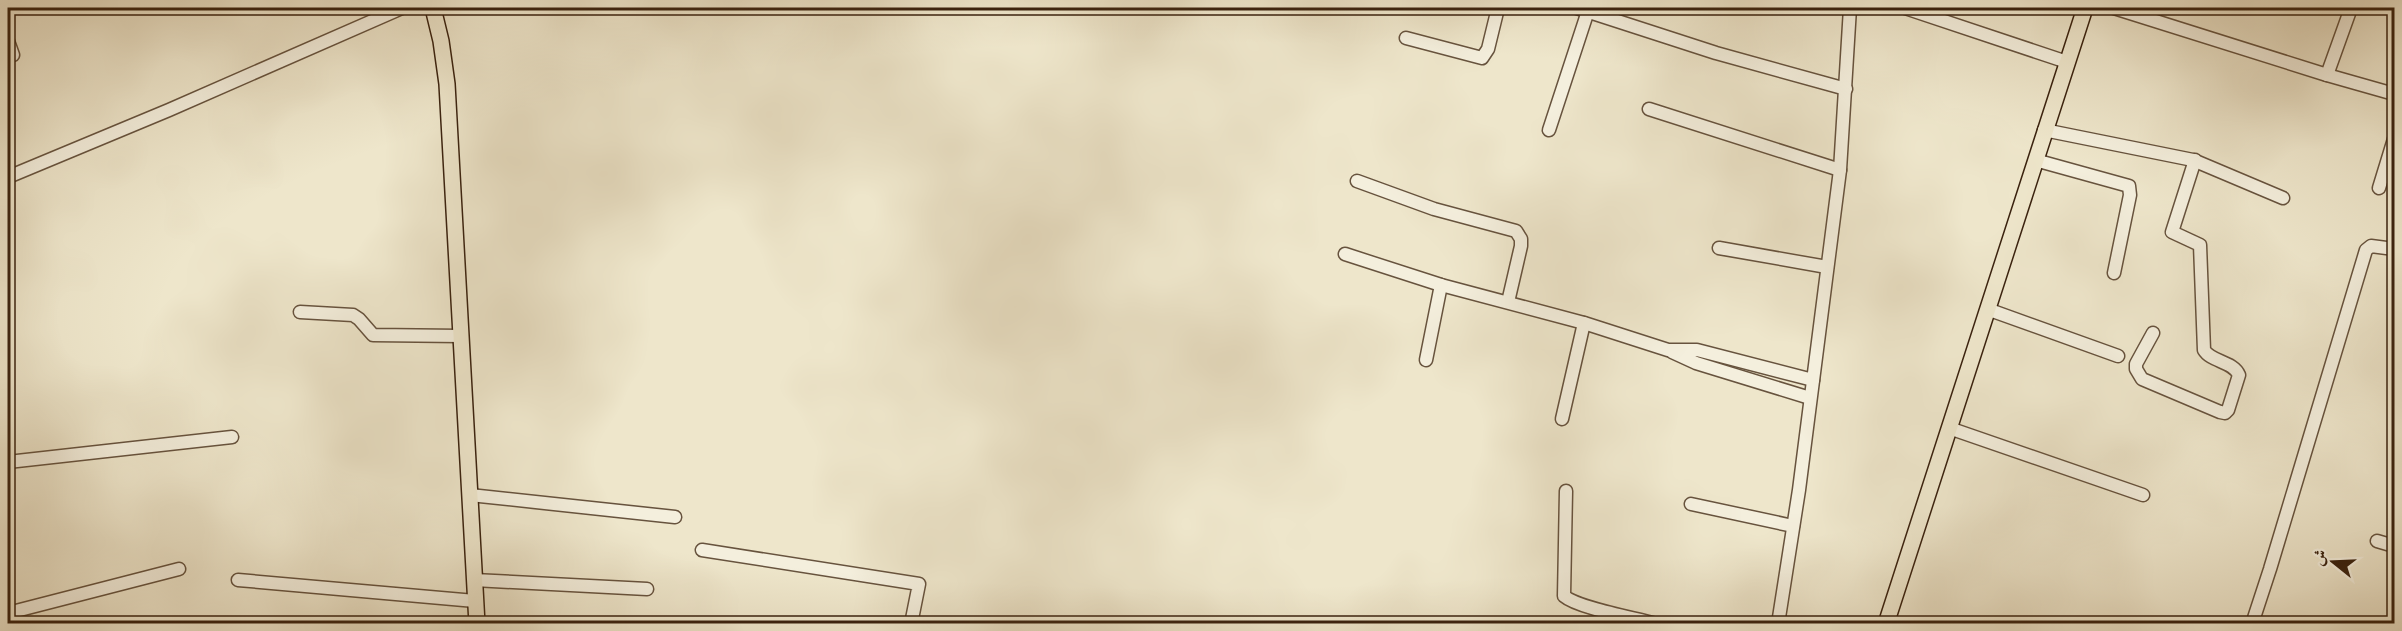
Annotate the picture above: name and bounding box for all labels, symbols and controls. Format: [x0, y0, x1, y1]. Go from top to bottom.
north arrow [2303, 532, 2363, 592]
text: ش [2307, 547, 2332, 568]

